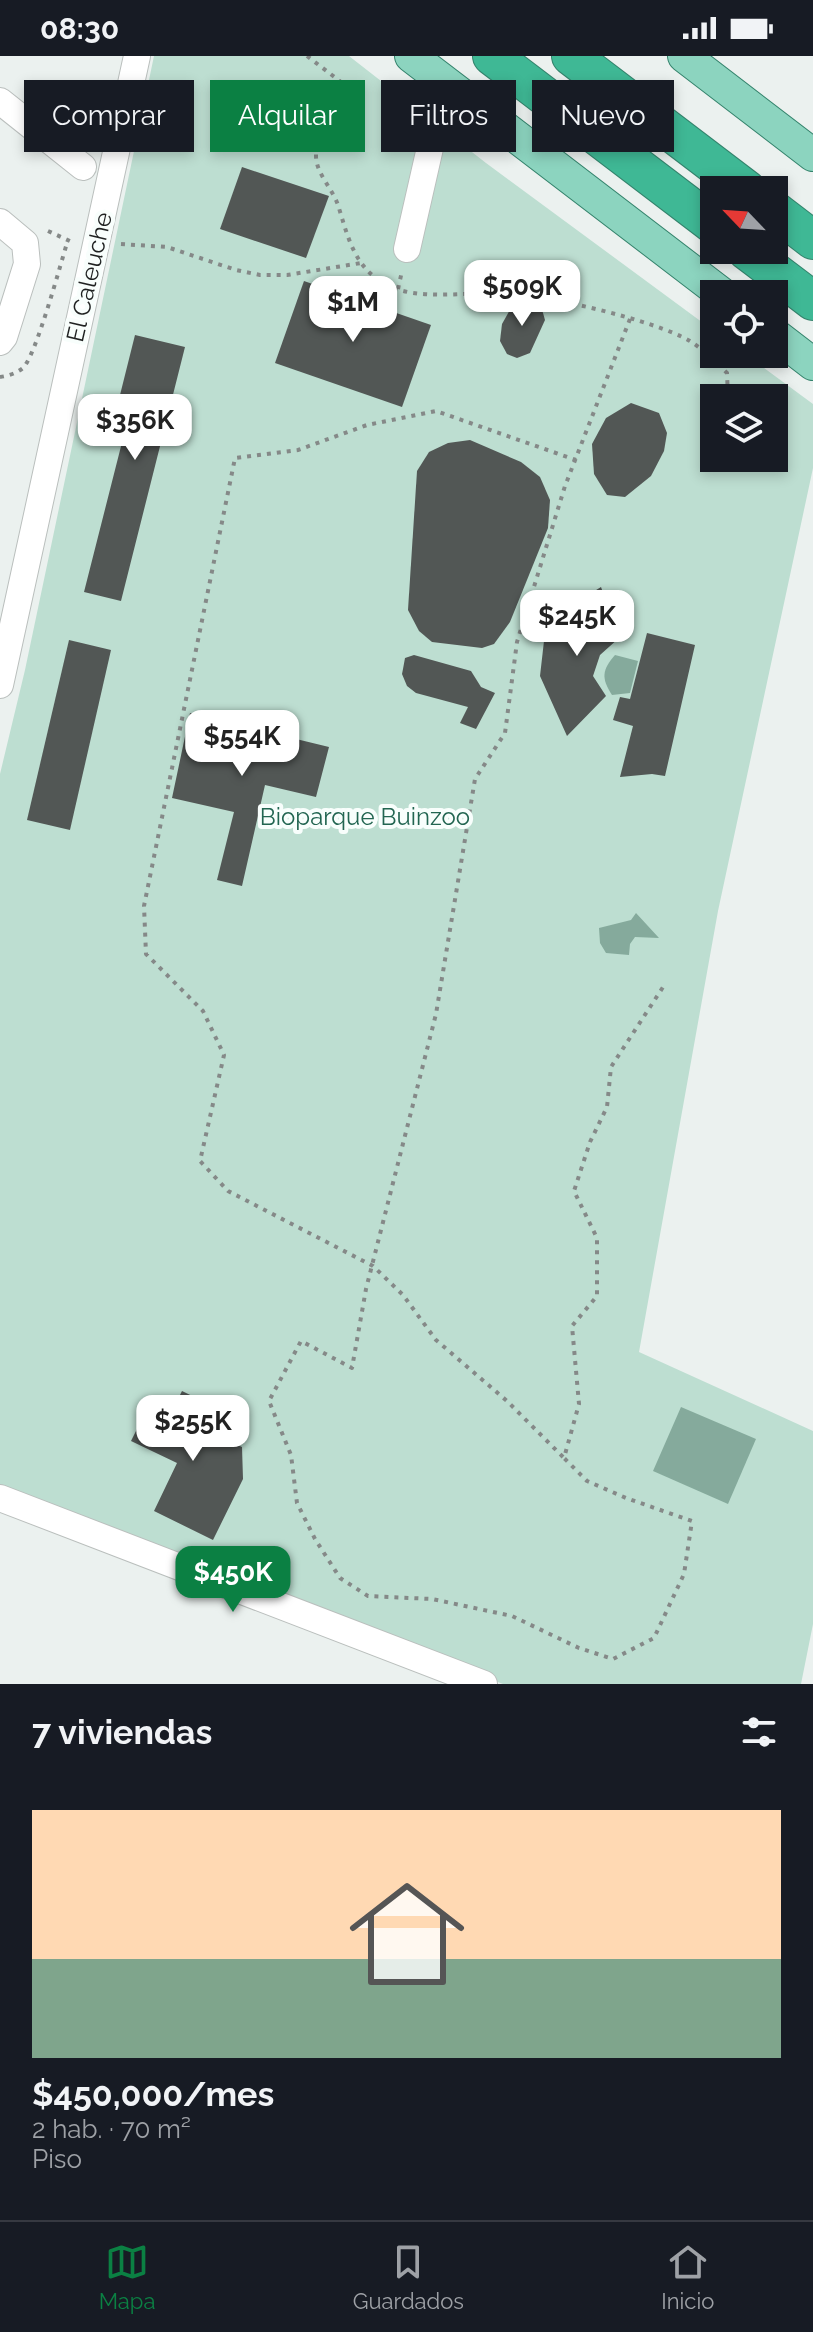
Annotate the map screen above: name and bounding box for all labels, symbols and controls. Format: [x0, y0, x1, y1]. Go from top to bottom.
text: 08:30 [40, 11, 119, 46]
chip: Comprar [24, 80, 194, 152]
chip: Alquilar [210, 80, 365, 152]
chip: Filtros [381, 80, 516, 152]
chip: Nuevo [532, 80, 674, 152]
north arrow [700, 176, 788, 264]
map controls [700, 176, 788, 472]
street label: El Caleuche [60, 209, 118, 345]
pin: $509K [466, 260, 578, 328]
text: $509K [482, 271, 562, 301]
pin: $1M [314, 276, 392, 344]
button: locate [700, 280, 788, 368]
text: $1M [327, 287, 379, 317]
button: layers [700, 384, 788, 472]
pin: $356K [79, 394, 191, 462]
text: $356K [96, 405, 174, 435]
pin: $245K [521, 590, 633, 658]
text: $245K [538, 601, 616, 631]
pin: $554K [186, 710, 298, 778]
text: $554K [203, 721, 281, 751]
park label: Bioparque Buinzoo [260, 802, 470, 831]
pin: $255K [137, 1395, 249, 1463]
text: $255K [154, 1406, 232, 1436]
pin: $450K [177, 1546, 289, 1614]
text: $450K [193, 1557, 273, 1587]
icon: filters [737, 1710, 781, 1754]
text: 7 viviendas [32, 1712, 212, 1752]
icon: home [335, 1862, 479, 2006]
text: $450,000/mes [32, 2074, 274, 2114]
text: 2 hab. · 70 m² [32, 2114, 191, 2144]
text: Piso [32, 2144, 82, 2174]
tab: Mapa [99, 2240, 155, 2314]
tab: Guardados [353, 2240, 464, 2314]
tab: Inicio [661, 2240, 714, 2314]

